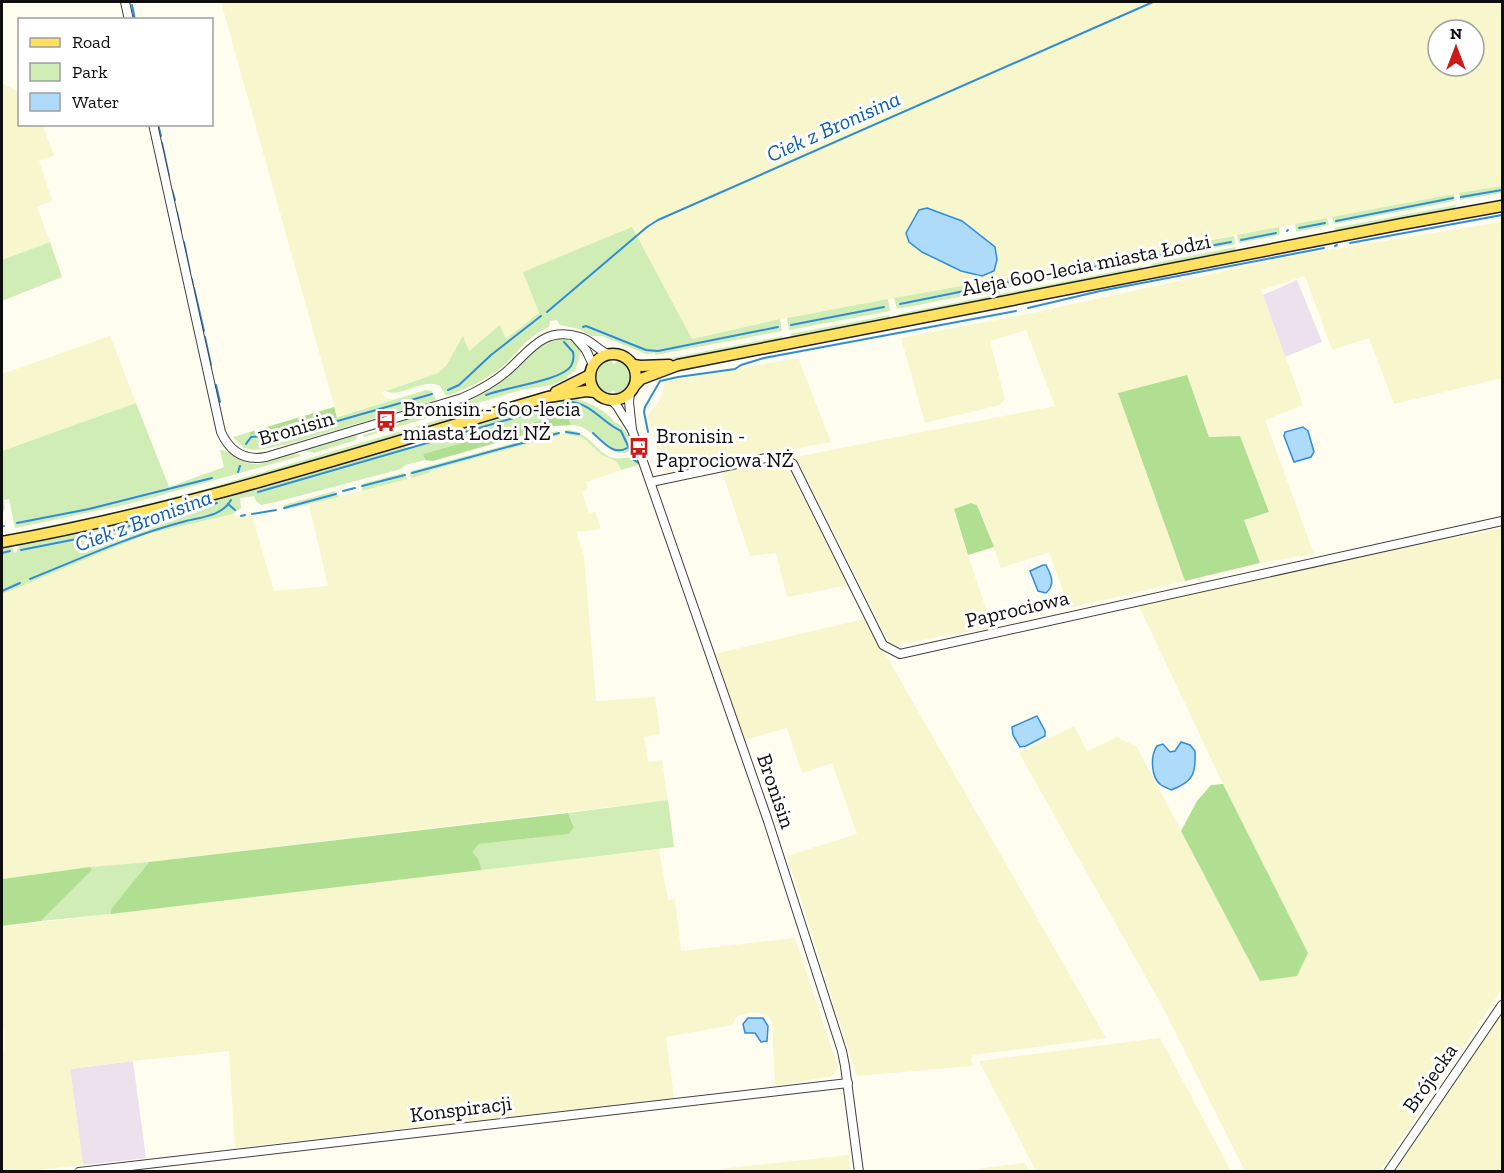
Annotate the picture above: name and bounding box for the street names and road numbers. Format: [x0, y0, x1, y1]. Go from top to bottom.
street label: Aleja 600-lecia miasta Łodzi [959, 228, 1213, 302]
street label: Bronisin [255, 405, 336, 450]
street label: Paprociowa [963, 584, 1071, 633]
street label: Bronisin [752, 750, 801, 831]
street label: Brójecka [1397, 1039, 1463, 1117]
street label: Konspiracji [409, 1090, 513, 1128]

